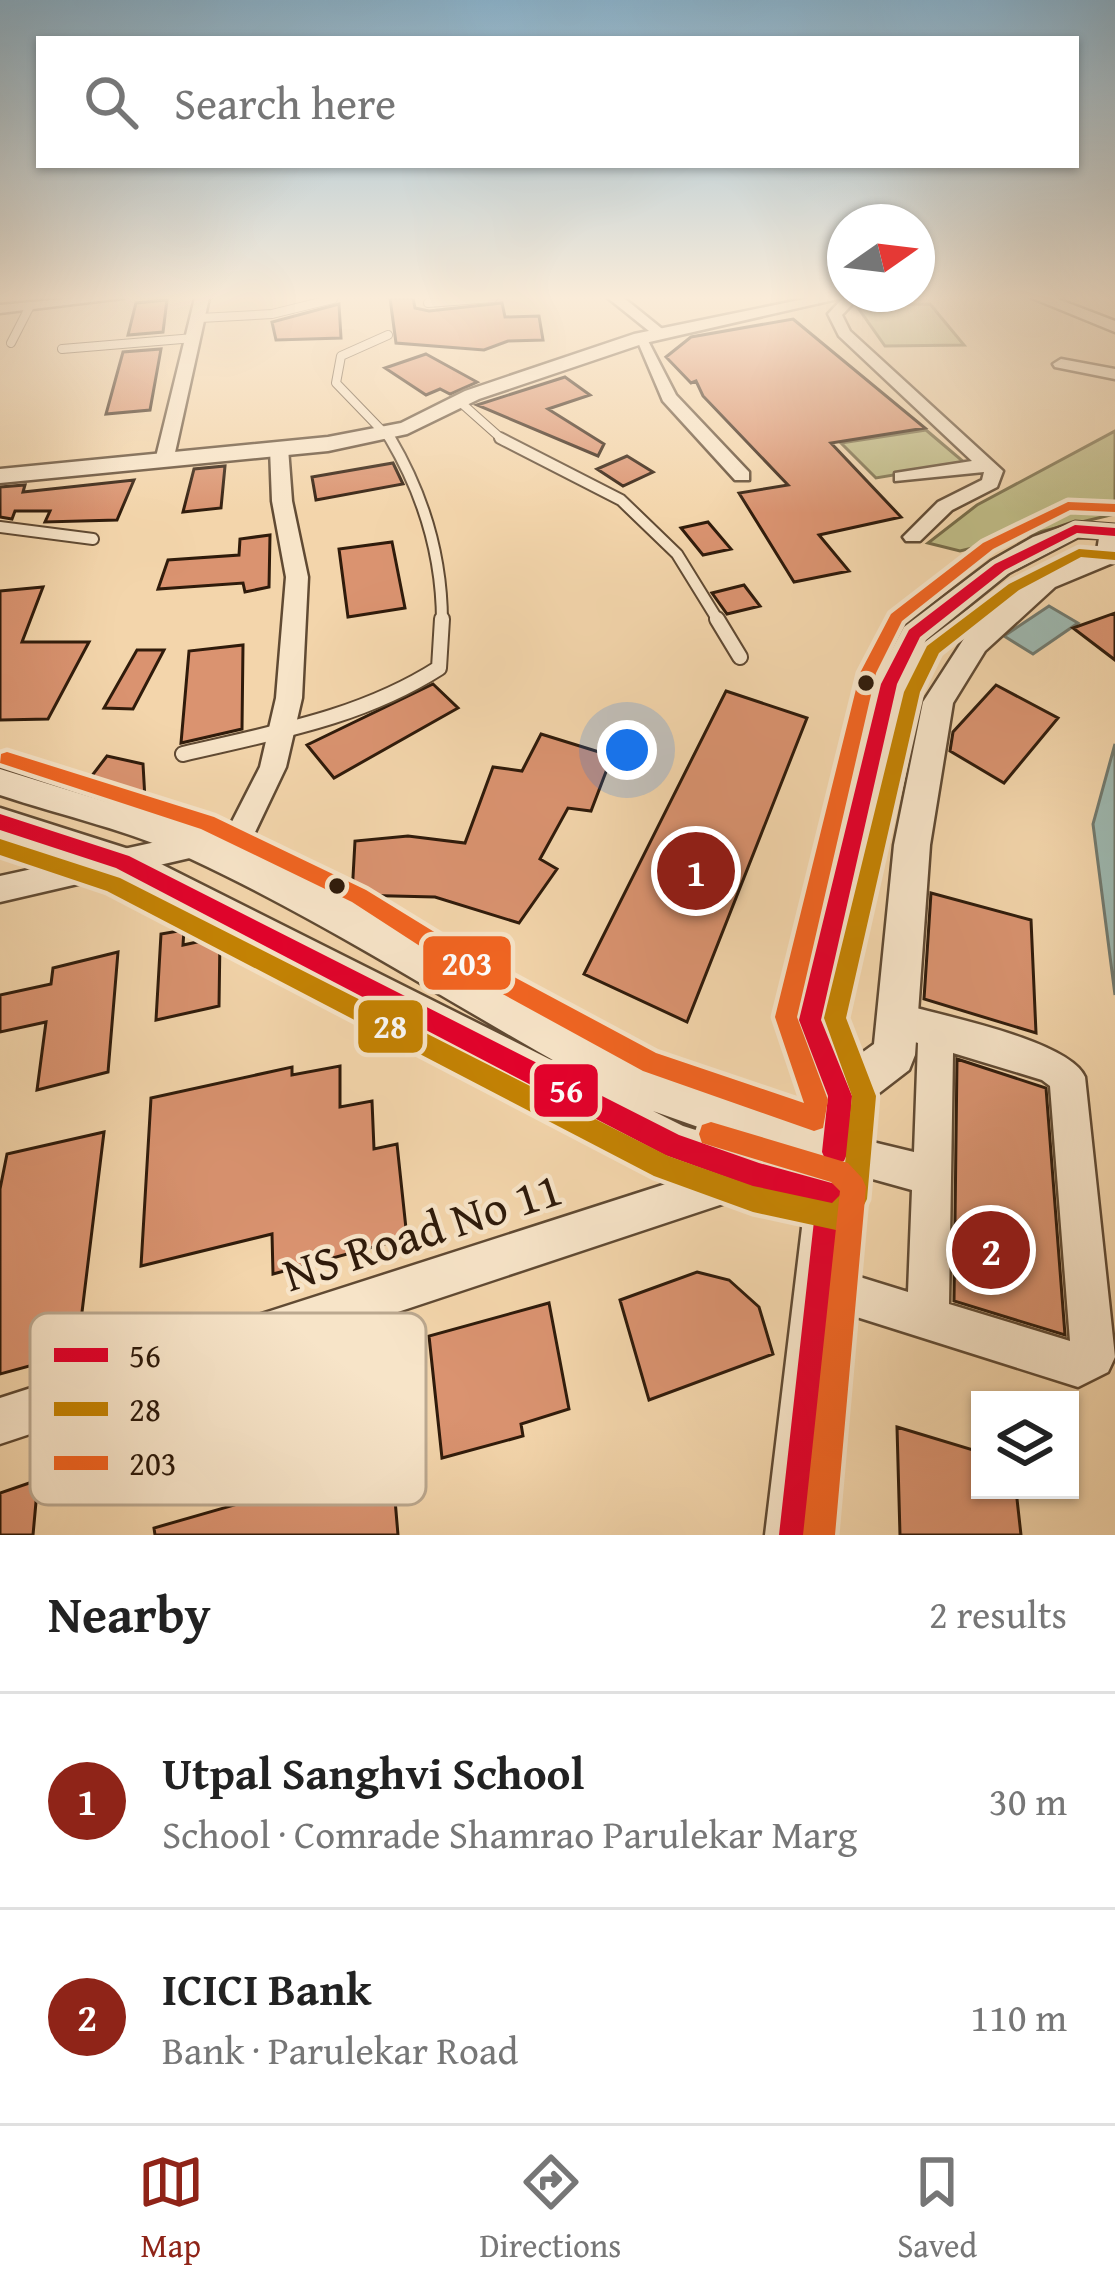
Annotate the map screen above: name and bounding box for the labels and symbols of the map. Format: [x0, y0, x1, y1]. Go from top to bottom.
north arrow [827, 204, 935, 312]
unlabelled marker [855, 672, 877, 694]
your location [597, 720, 657, 780]
pin: 1 [657, 826, 735, 916]
unlabelled marker [326, 875, 348, 897]
line badge: 203 [421, 934, 513, 992]
text: 203 [441, 939, 493, 987]
line badge: 28 [356, 998, 425, 1055]
text: 28 [373, 1002, 407, 1050]
line badge: 56 [532, 1062, 600, 1119]
text: 56 [549, 1066, 583, 1114]
street label: NS Road No 11 [273, 1152, 570, 1309]
pin: 2 [952, 1205, 1030, 1295]
legend [30, 1313, 426, 1505]
text: 56 [129, 1331, 161, 1379]
text: 28 [129, 1385, 161, 1433]
text: 203 [129, 1439, 177, 1487]

